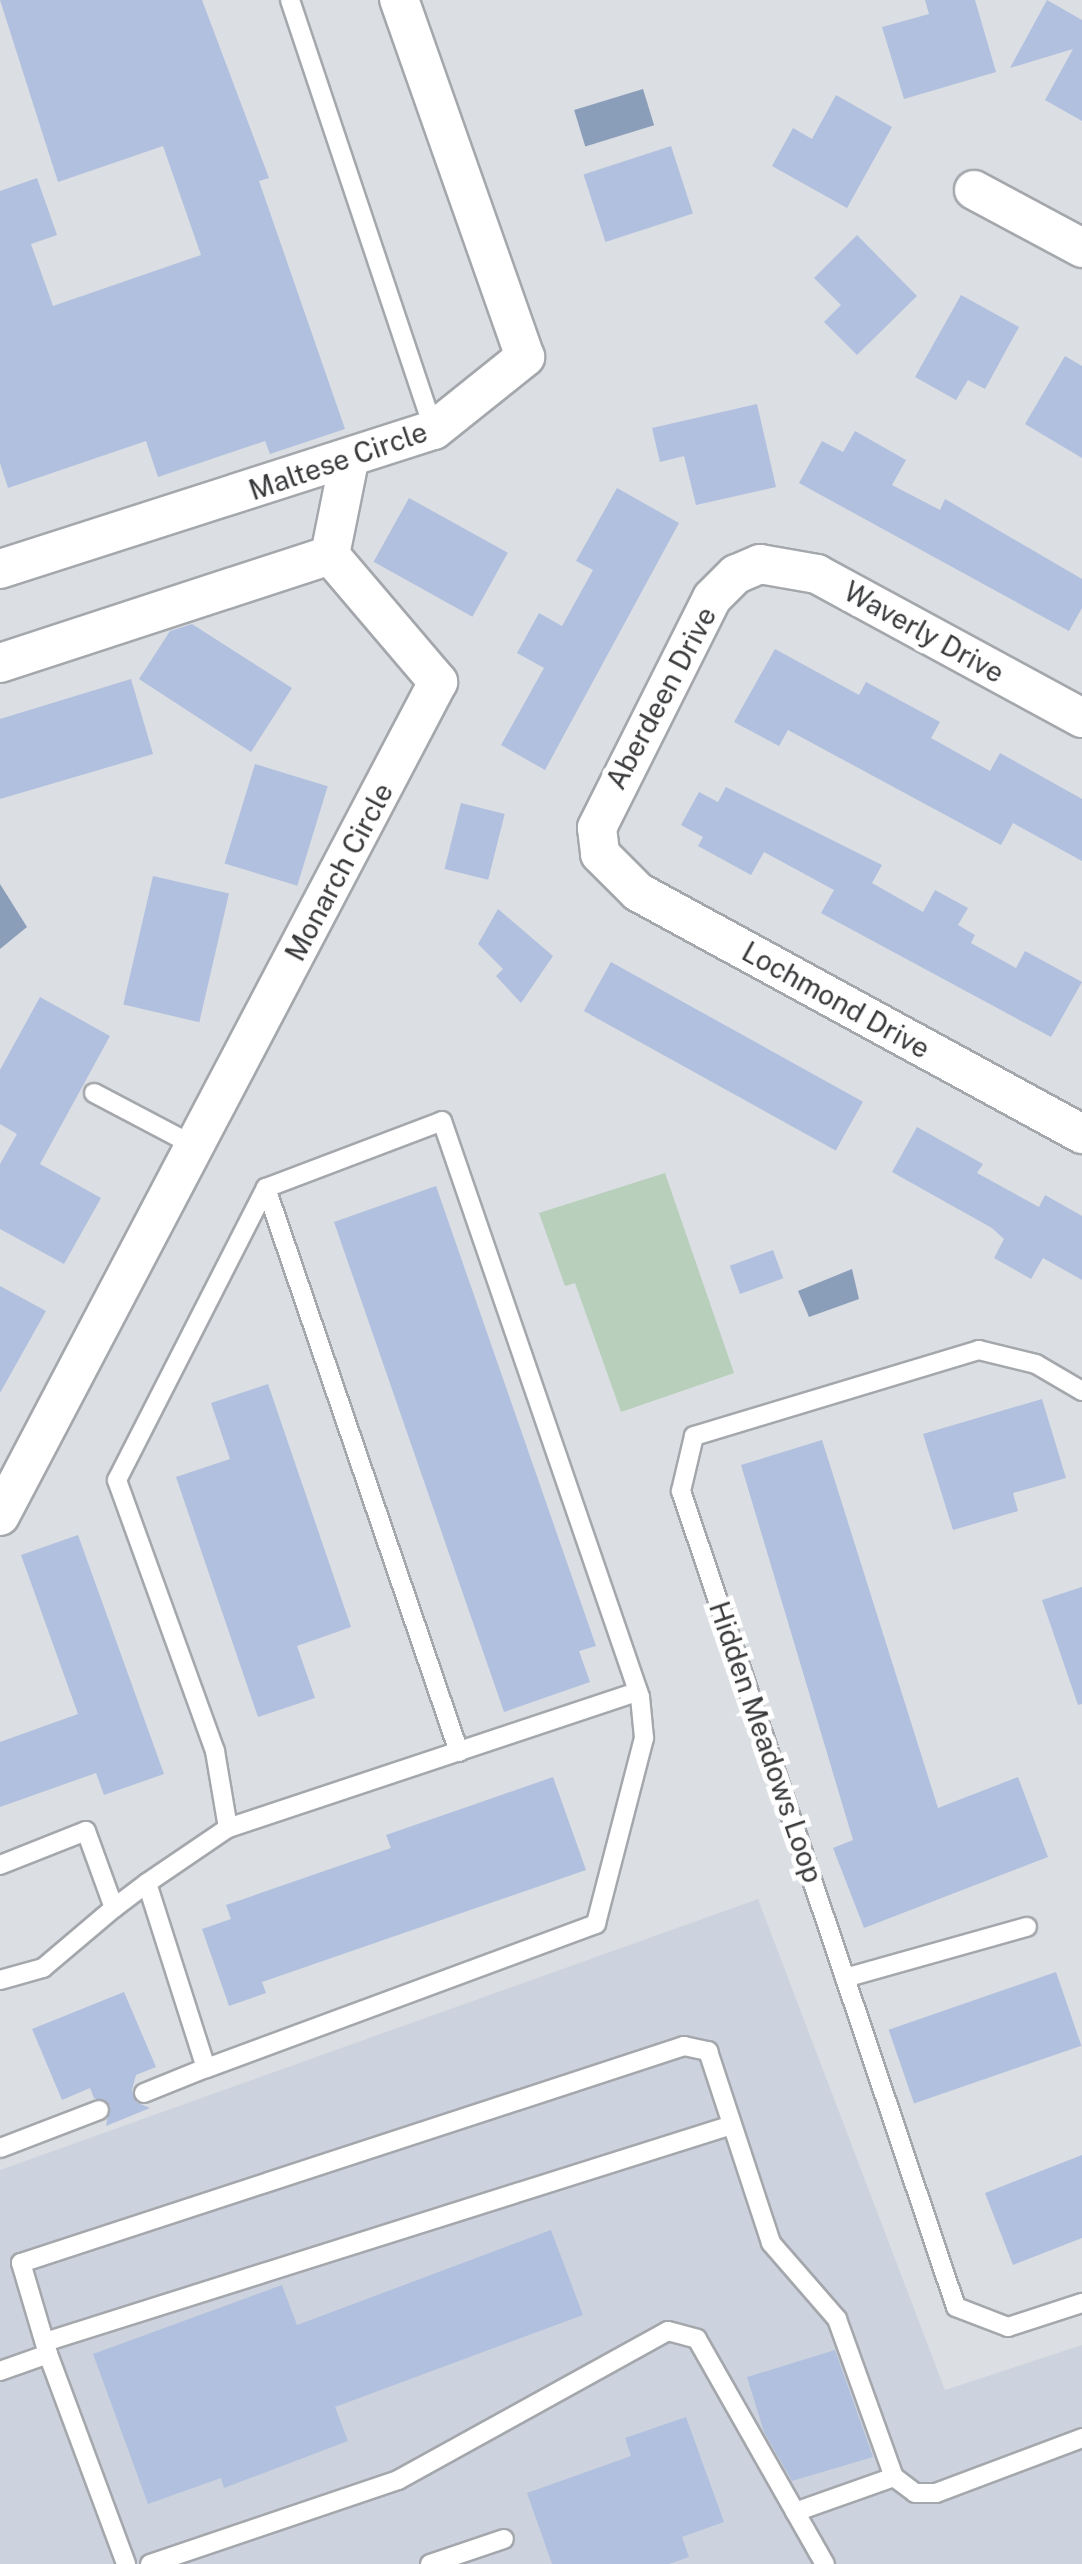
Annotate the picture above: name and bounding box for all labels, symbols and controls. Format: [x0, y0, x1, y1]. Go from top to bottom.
street label: Maltese Circle [244, 415, 432, 507]
street label: Waverly Drive [838, 574, 1010, 690]
street label: Aberdeen Drive [599, 601, 723, 795]
street label: Monarch Circle [278, 777, 400, 967]
street label: Lochmond Drive [736, 935, 936, 1065]
street label: Hidden Meadows Loop [702, 1597, 830, 1887]

